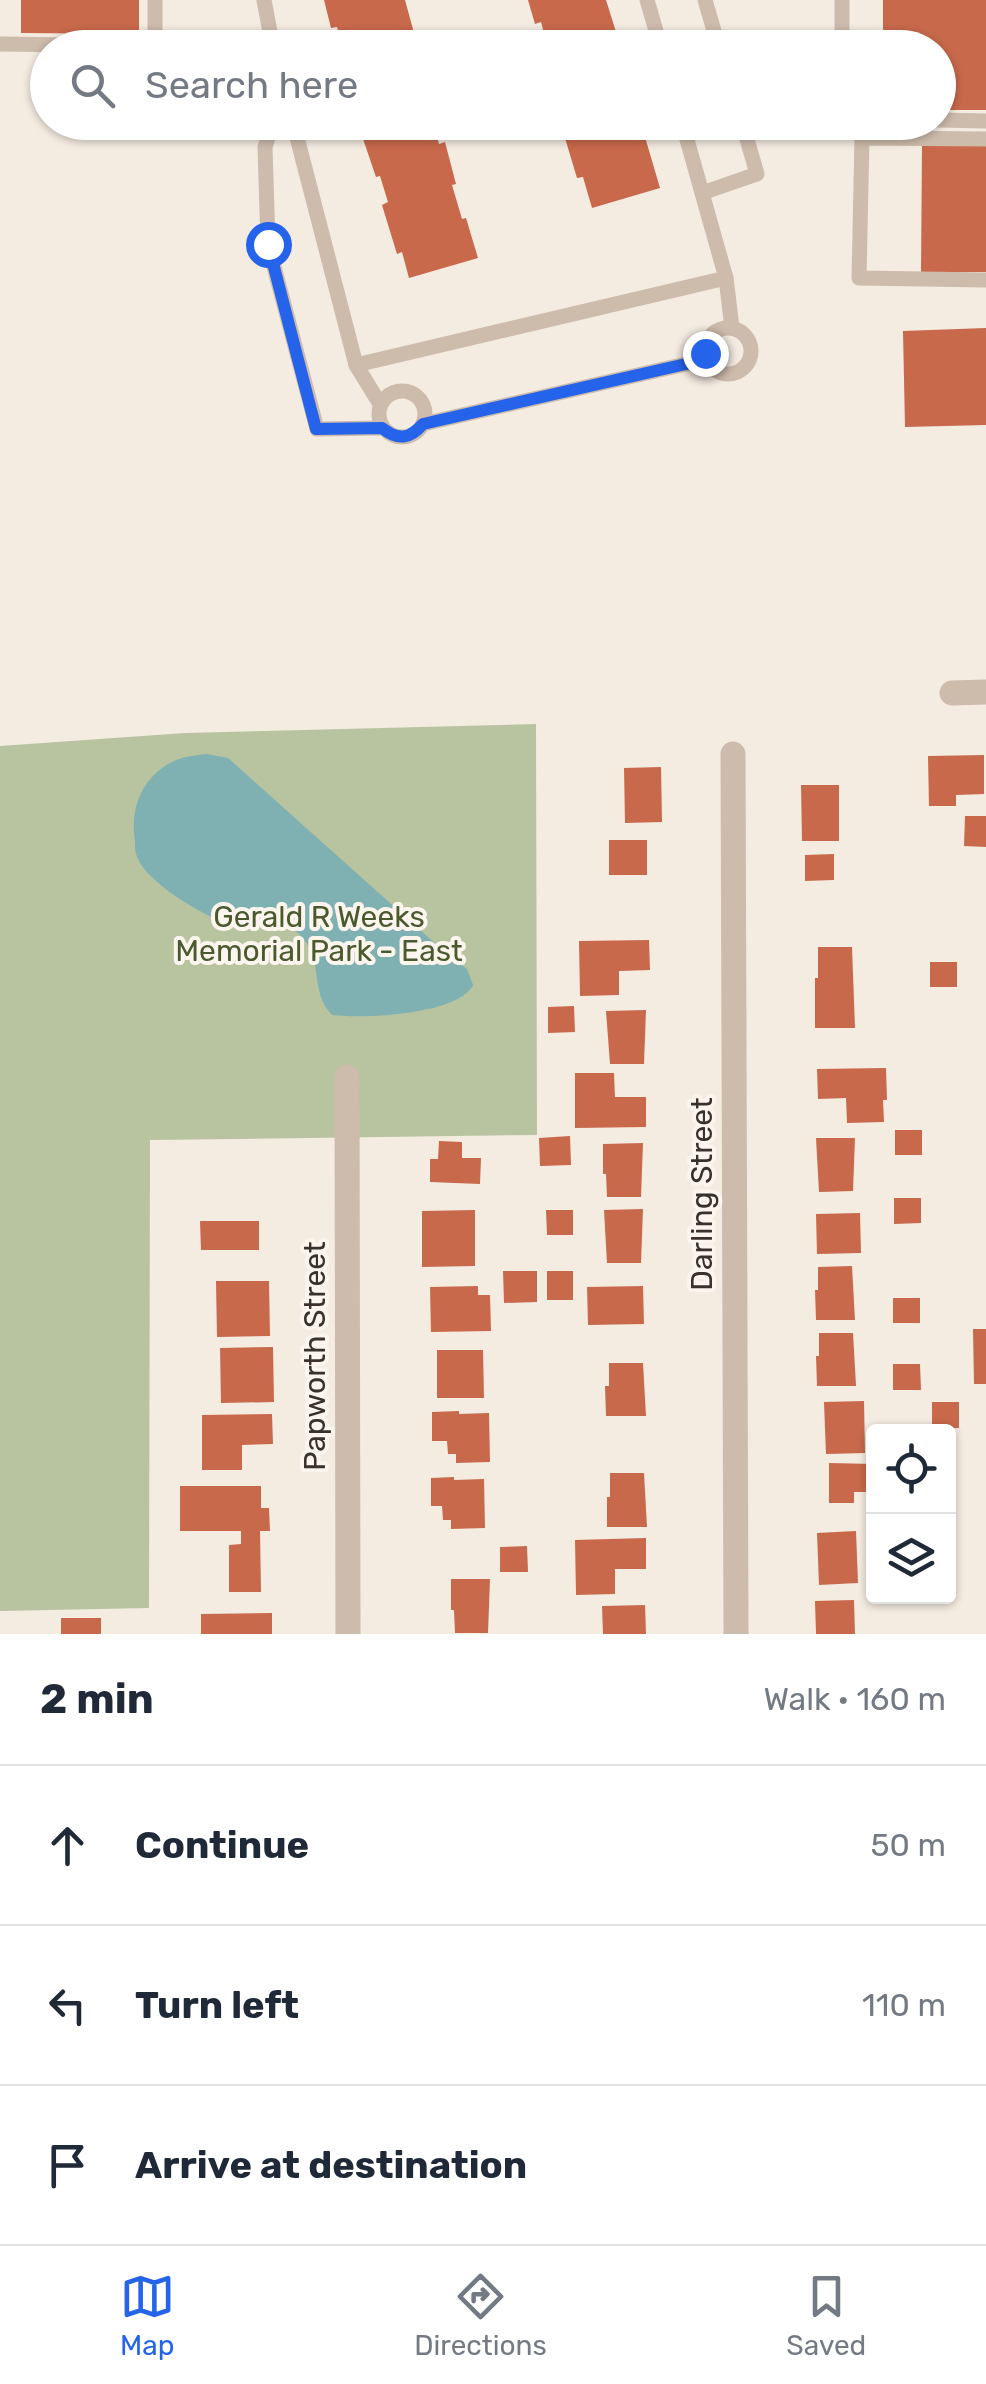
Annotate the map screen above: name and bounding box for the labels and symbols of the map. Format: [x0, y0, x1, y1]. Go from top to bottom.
route start [246, 222, 292, 268]
route end [683, 331, 729, 377]
park label: Gerald R Weeks Memorial Park - East [175, 899, 463, 969]
street label: Darling Street [684, 1097, 720, 1291]
street label: Papworth Street [297, 1241, 333, 1471]

